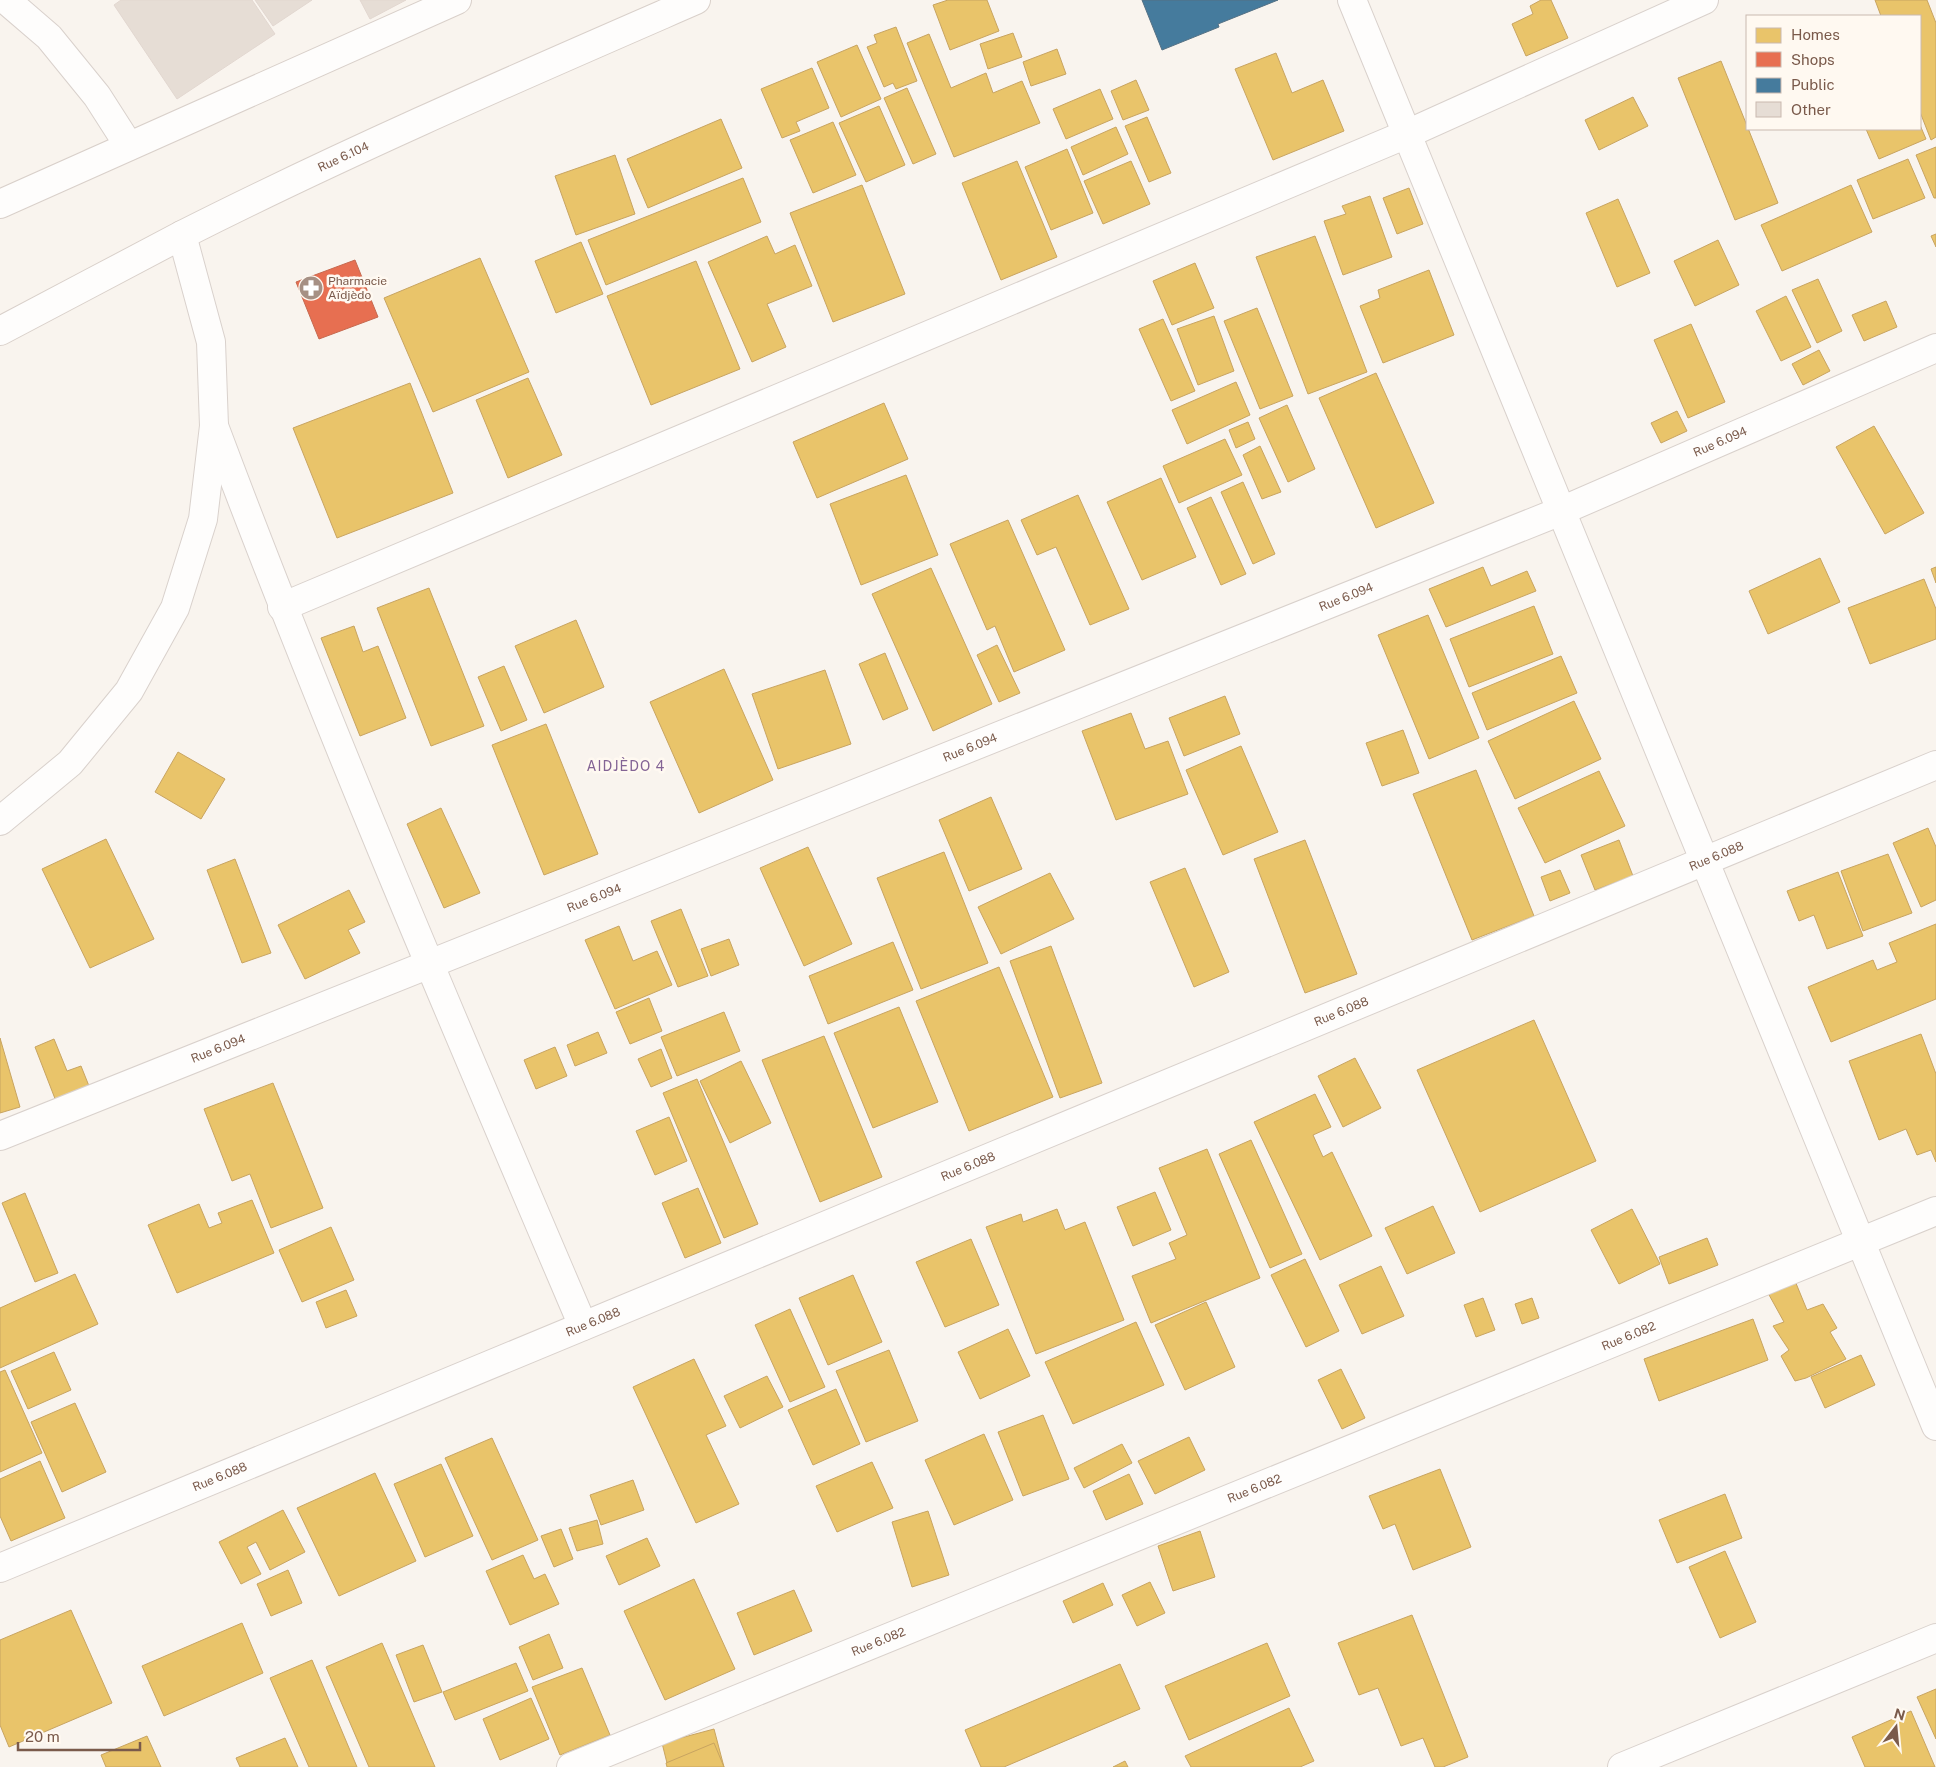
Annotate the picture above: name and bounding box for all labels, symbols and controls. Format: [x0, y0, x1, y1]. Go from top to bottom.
legend [1746, 15, 1921, 130]
text: Homes [1791, 26, 1840, 43]
text: Shops [1791, 51, 1835, 68]
text: Public [1791, 76, 1835, 93]
text: Other [1791, 101, 1831, 118]
street label: Rue 6.104 [316, 139, 371, 175]
place label: Pharmacie Aïdjèdo [328, 274, 387, 302]
pharmacy icon: Pharmacie Aïdjèdo [298, 275, 324, 301]
street label: Rue 6.094 [1691, 424, 1750, 460]
street label: Rue 6.094 [1317, 580, 1376, 614]
street label: Rue 6.094 [941, 730, 1000, 765]
district label: AIDJÈDO 4 [587, 757, 665, 774]
street label: Rue 6.088 [1687, 839, 1746, 874]
street label: Rue 6.094 [565, 881, 624, 915]
street label: Rue 6.088 [1312, 994, 1371, 1029]
street label: Rue 6.094 [189, 1031, 248, 1066]
street label: Rue 6.088 [939, 1149, 998, 1184]
street label: Rue 6.088 [564, 1304, 622, 1340]
street label: Rue 6.082 [1600, 1319, 1658, 1353]
street label: Rue 6.088 [191, 1459, 249, 1494]
street label: Rue 6.082 [1225, 1471, 1284, 1506]
street label: Rue 6.082 [849, 1625, 908, 1659]
north arrow [1871, 1702, 1921, 1752]
text: N [1892, 1705, 1907, 1724]
scale bar [18, 1720, 140, 1752]
text: 20 m [25, 1728, 60, 1745]

